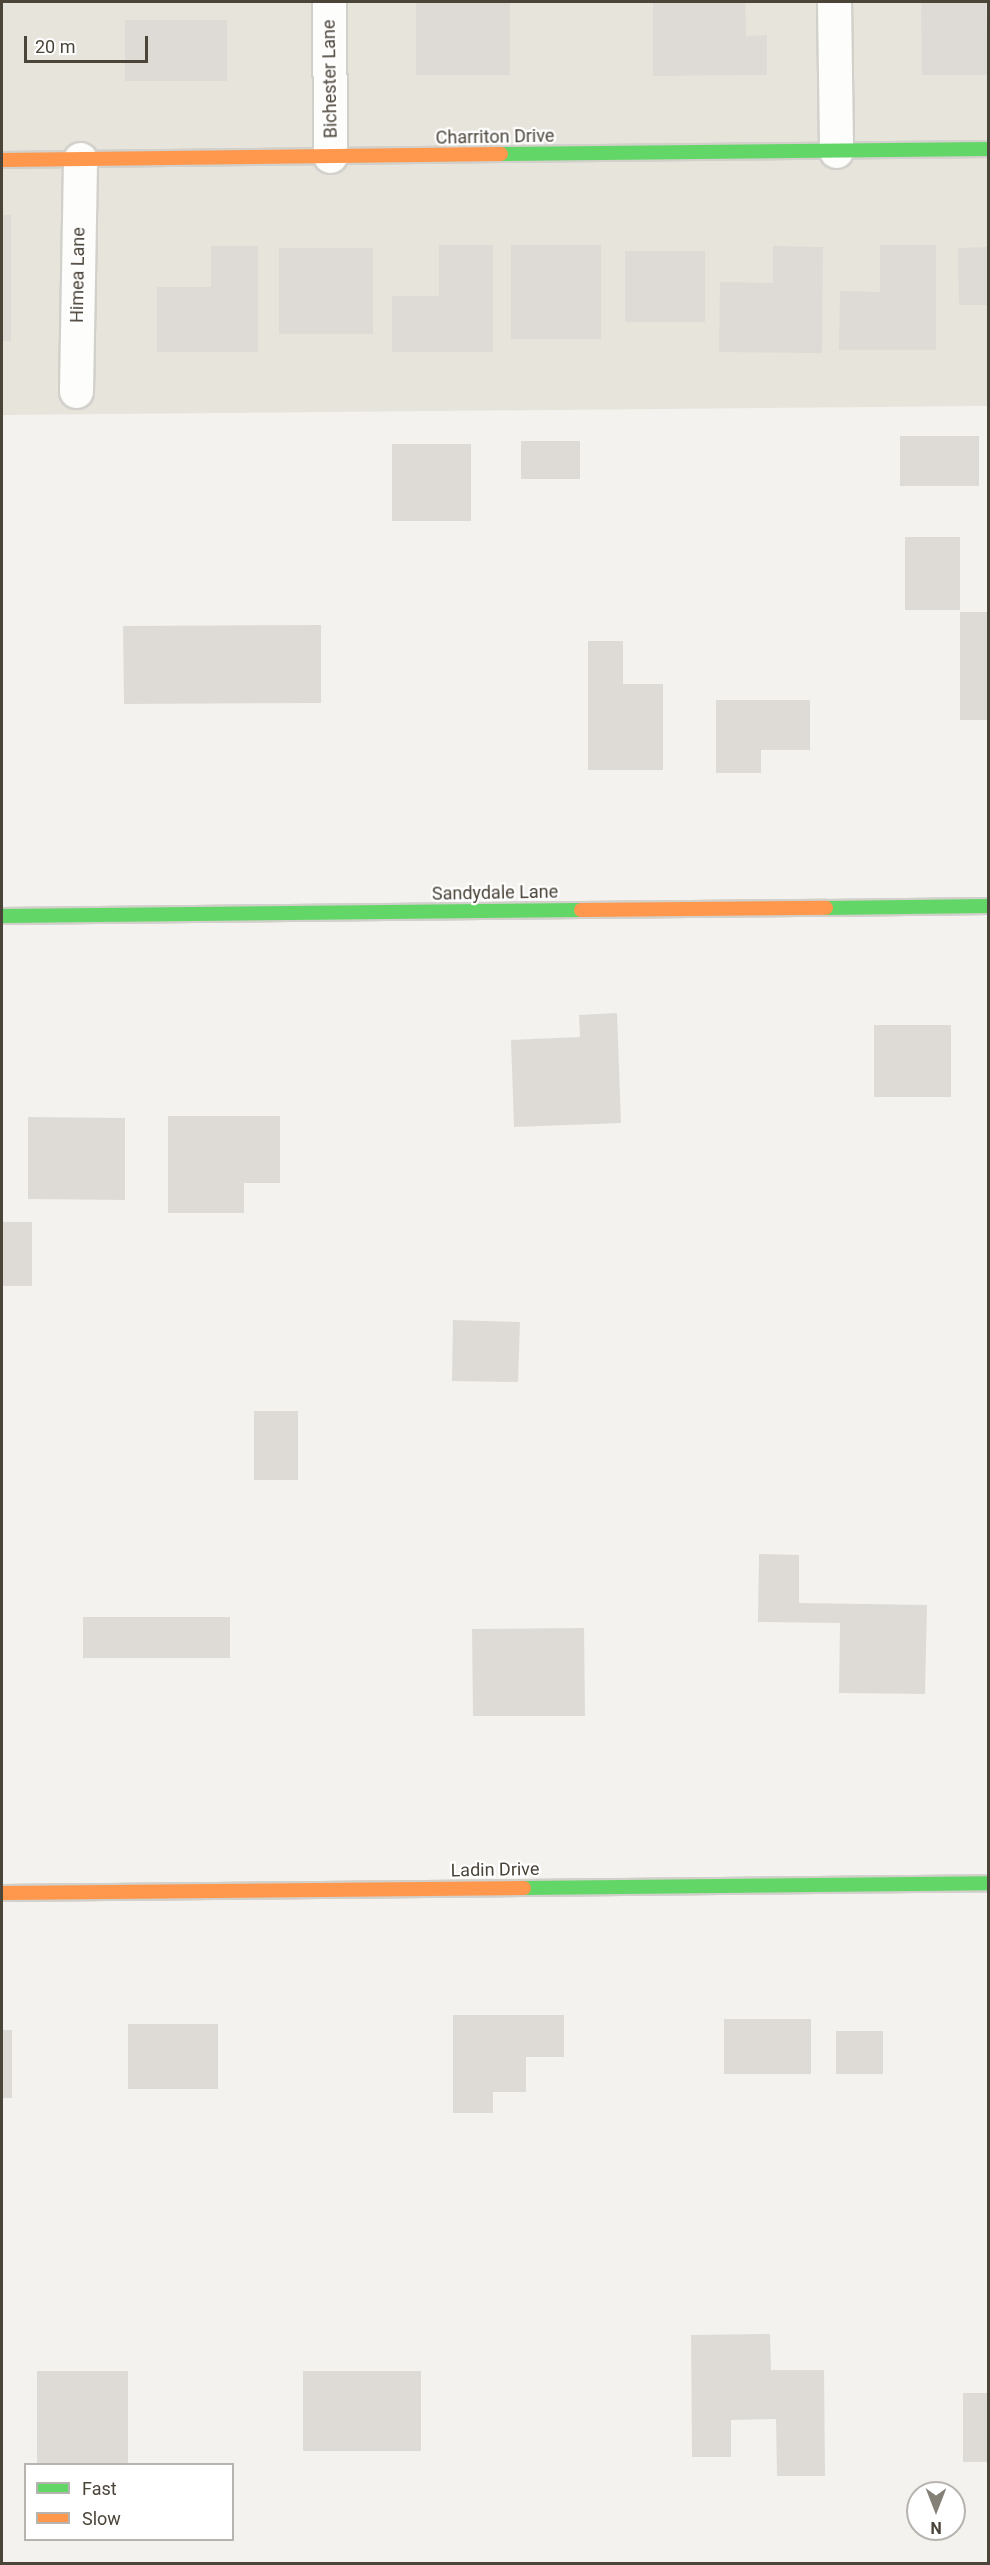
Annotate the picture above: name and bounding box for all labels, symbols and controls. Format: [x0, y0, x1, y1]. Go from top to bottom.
street label: Bichester Lane [318, 19, 342, 139]
scale bar [27, 24, 152, 62]
text: 20 m [35, 36, 75, 57]
street label: Charriton Drive [435, 125, 555, 149]
street label: Himea Lane [66, 227, 90, 323]
street label: Sandydale Lane [432, 881, 558, 905]
street label: Ladin Drive [450, 1858, 540, 1882]
legend [24, 2463, 234, 2541]
text: Fast [82, 2478, 117, 2499]
north arrow [906, 2481, 966, 2541]
text: Slow [82, 2508, 121, 2529]
text: N [930, 2518, 942, 2537]

